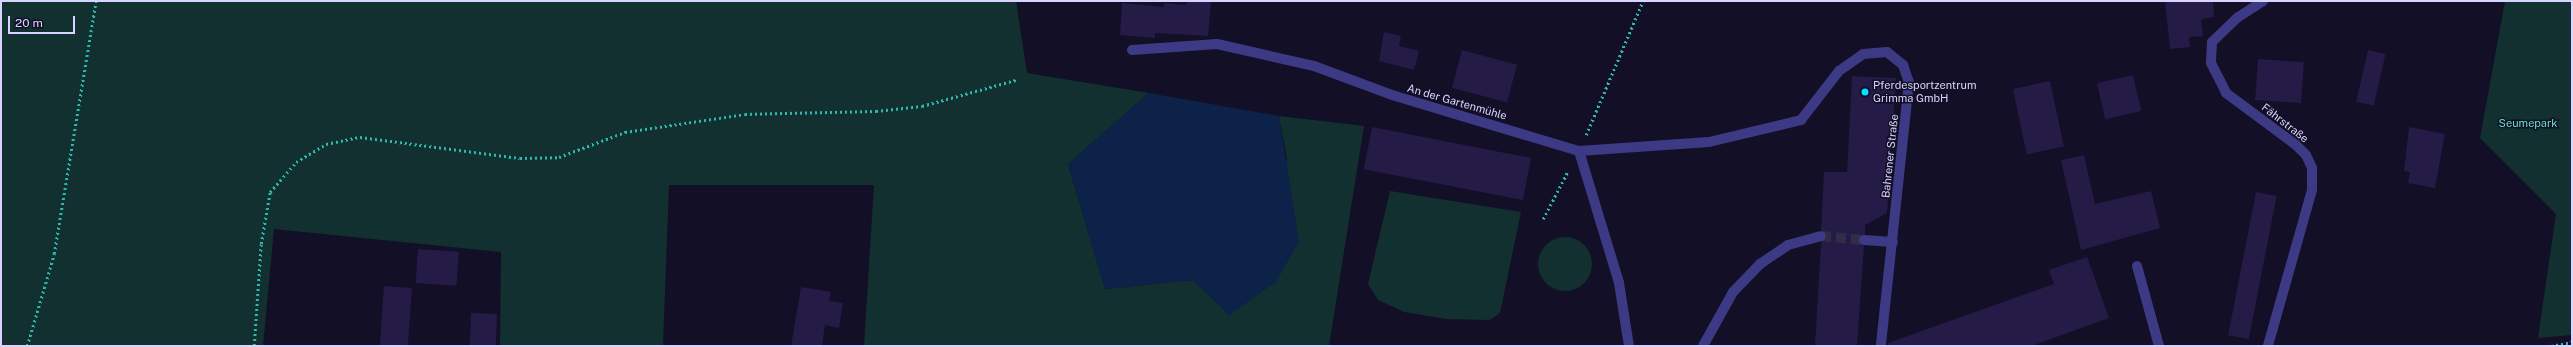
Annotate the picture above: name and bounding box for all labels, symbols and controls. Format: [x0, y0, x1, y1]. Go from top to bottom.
scale bar [10, 8, 77, 34]
text: 20 m [15, 16, 43, 30]
place label: Pferdesportzentrum Grimma GmbH [1873, 79, 1976, 105]
street label: An der Gartenmühle [1406, 81, 1508, 123]
marker: Pferdesportzentrum Grimma GmbH [1860, 87, 1870, 97]
street label: Fährstraße [2259, 101, 2311, 145]
street label: Bahrener Straße [1879, 113, 1901, 199]
park label: Seumepark [2499, 116, 2557, 130]

